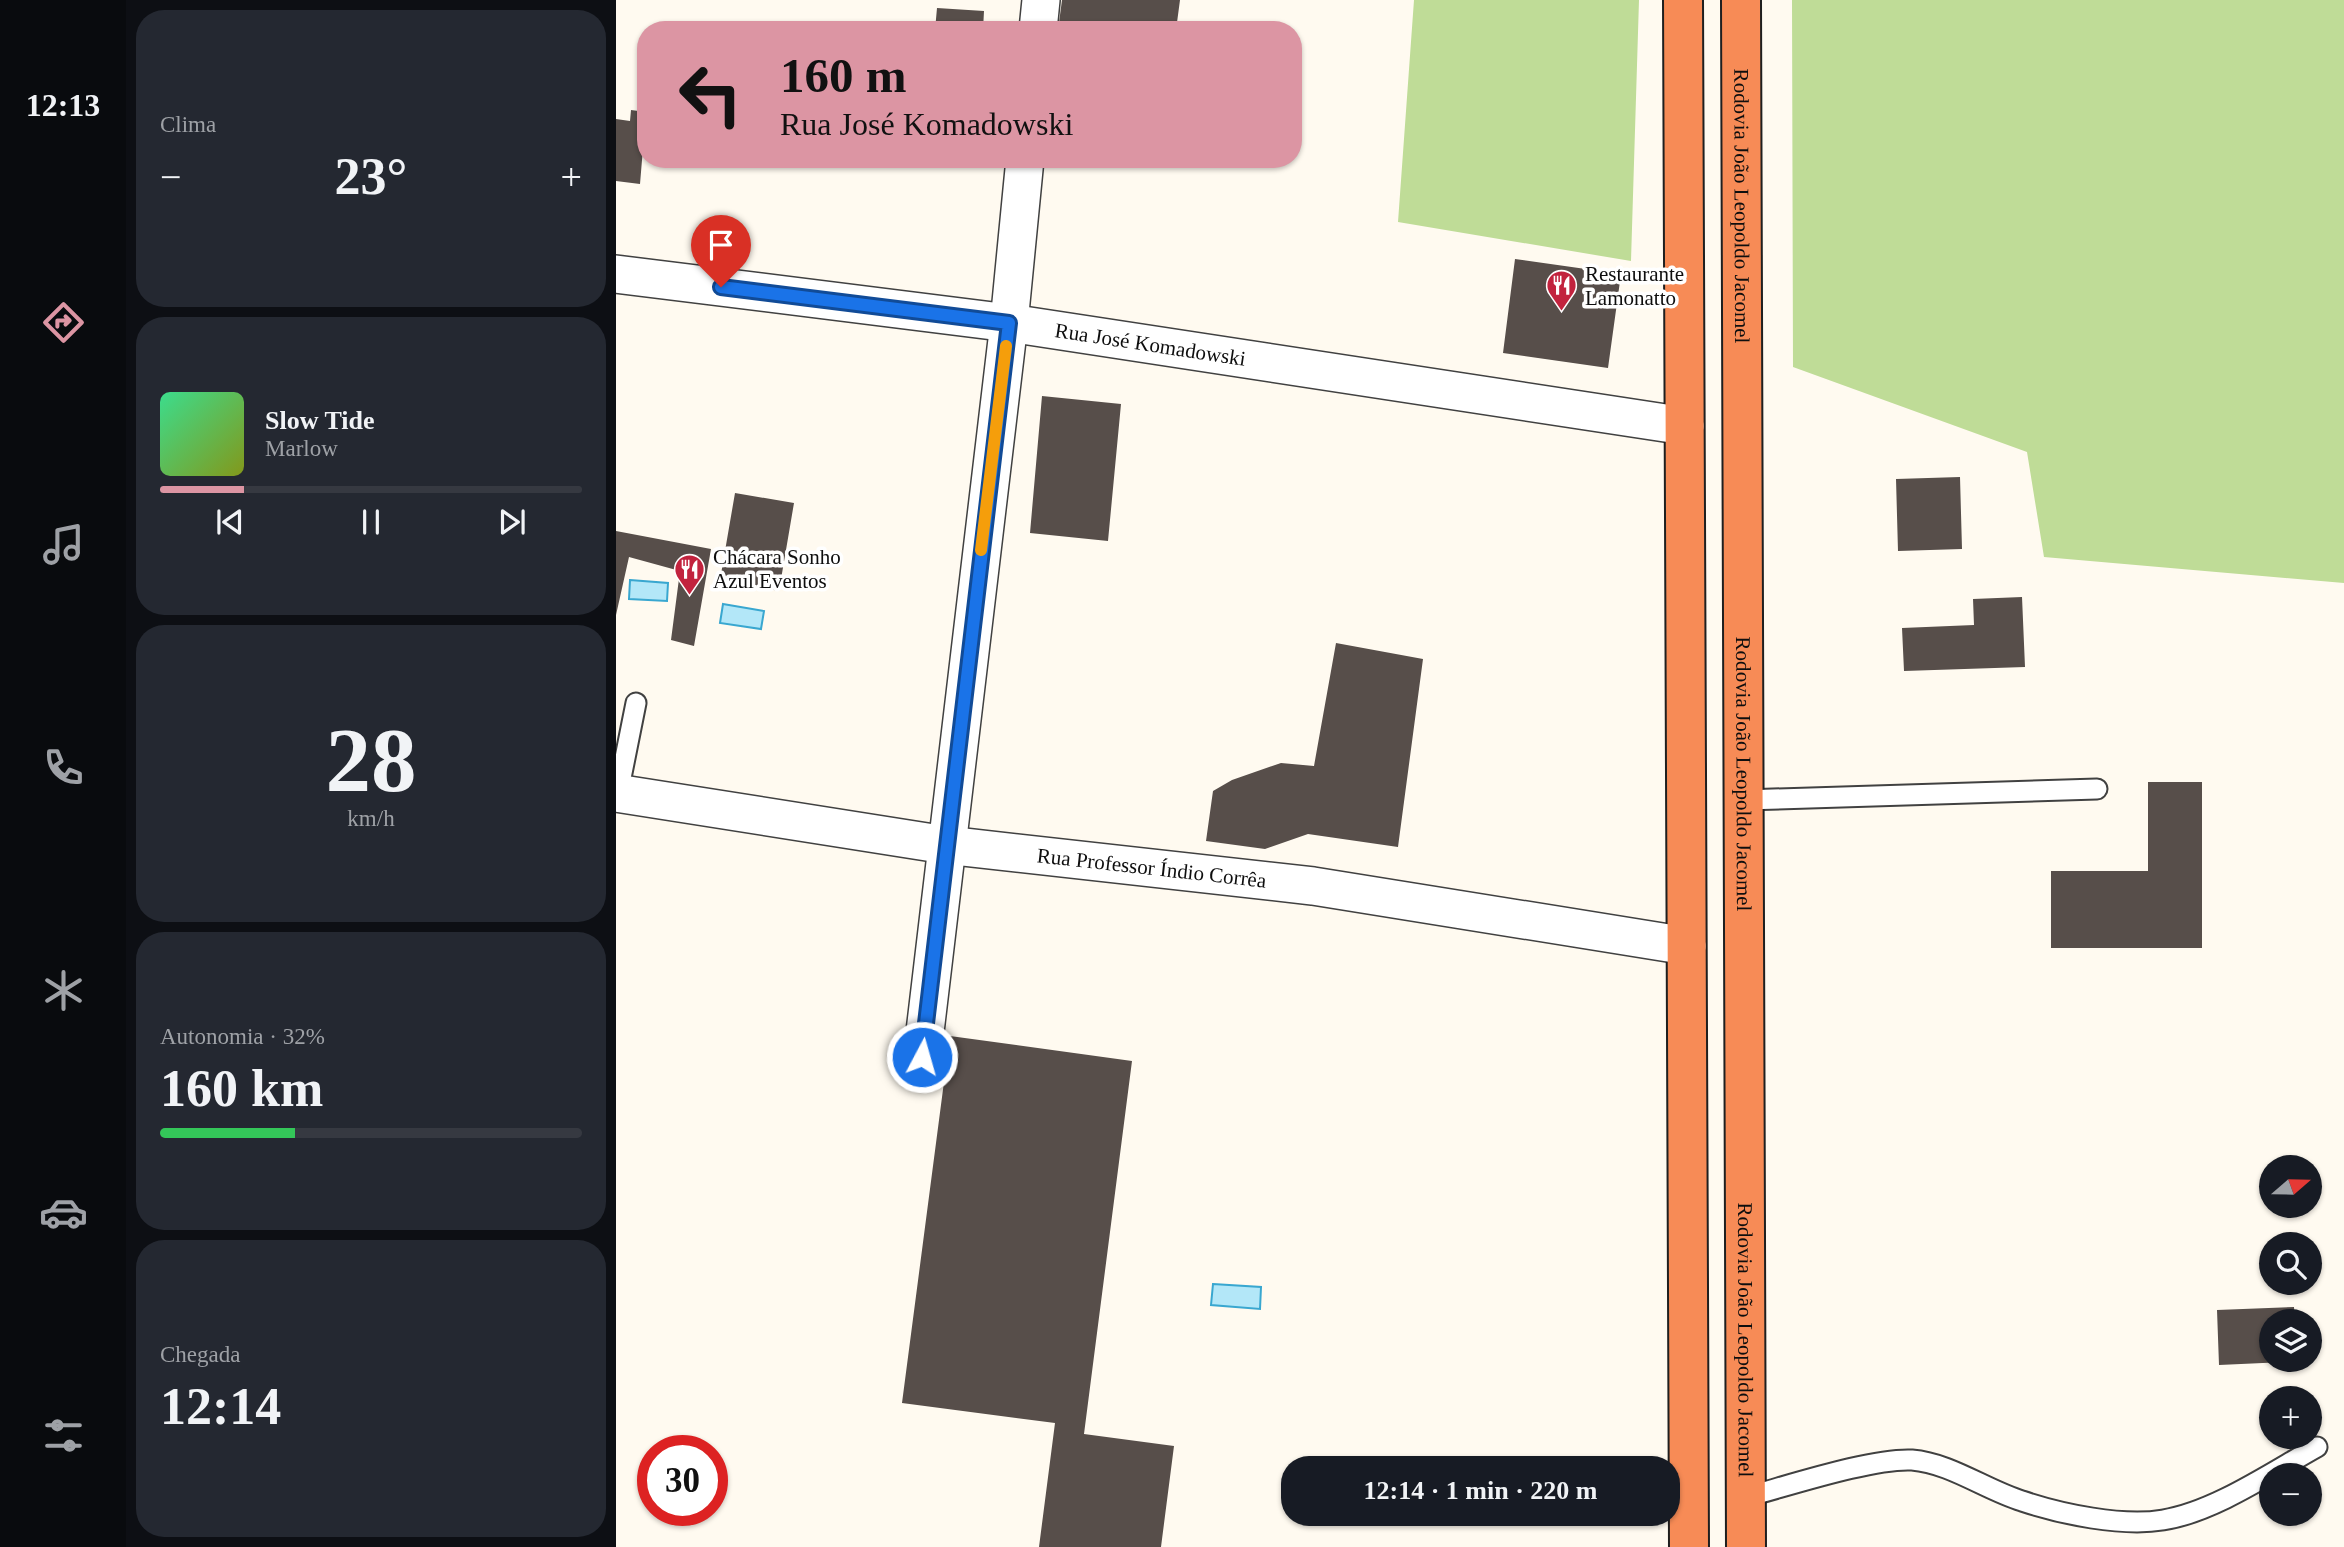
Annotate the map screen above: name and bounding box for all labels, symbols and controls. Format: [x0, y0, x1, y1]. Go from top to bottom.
text: 160 m [780, 48, 907, 103]
icon: left [665, 49, 756, 140]
street label: Rodovia João Leopoldo Jacomel [1729, 69, 1754, 344]
text: 12:13 [26, 87, 100, 123]
text: Rua José Komadowski [780, 106, 1073, 142]
text: Clima [160, 112, 216, 137]
text: 23° [335, 148, 407, 205]
text: − [160, 156, 181, 198]
text: + [561, 156, 582, 198]
pin [691, 215, 751, 287]
icon: arrive [702, 226, 740, 264]
place label: Restaurante Lamonatto [1585, 262, 1684, 310]
restaurant icon: Restaurante Lamonatto [1545, 269, 1579, 313]
icon: directions [39, 298, 88, 347]
street label: Rua José Komadowski [1053, 318, 1247, 371]
text: Slow Tide [265, 406, 375, 435]
text: Marlow [265, 436, 338, 461]
icon: previous [211, 503, 249, 541]
icon: pause [352, 503, 390, 541]
icon: next [493, 503, 531, 541]
icon: music [39, 520, 88, 569]
place label: Chácara Sonho Azul Eventos [713, 545, 841, 593]
restaurant icon: Chácara Sonho Azul Eventos [673, 552, 707, 596]
street label: Rodovia João Leopoldo Jacomel [1731, 637, 1756, 912]
text: 28 [326, 710, 417, 811]
icon: phone [39, 743, 88, 792]
text: km/h [347, 806, 395, 831]
street label: Rua Professor Índio Corrêa [1036, 843, 1268, 893]
icon: climate [39, 966, 88, 1015]
position arrow [885, 1020, 959, 1094]
text: Autonomia · 32% [160, 1024, 325, 1049]
text: 160 km [160, 1060, 323, 1117]
north arrow [2259, 1155, 2322, 1218]
map controls [2259, 1155, 2322, 1526]
icon: car [39, 1188, 88, 1237]
street label: Rodovia João Leopoldo Jacomel [1733, 1203, 1758, 1478]
button: search [2259, 1232, 2322, 1295]
button: layers [2259, 1309, 2322, 1372]
text: Chegada [160, 1342, 240, 1367]
text: 12:14 [160, 1378, 281, 1435]
button: + [2259, 1386, 2322, 1449]
icon: filters [39, 1411, 88, 1460]
speed limit sign: 30 [637, 1435, 728, 1526]
button: − [2259, 1463, 2322, 1526]
text: 12:14 · 1 min · 220 m [1364, 1476, 1598, 1505]

